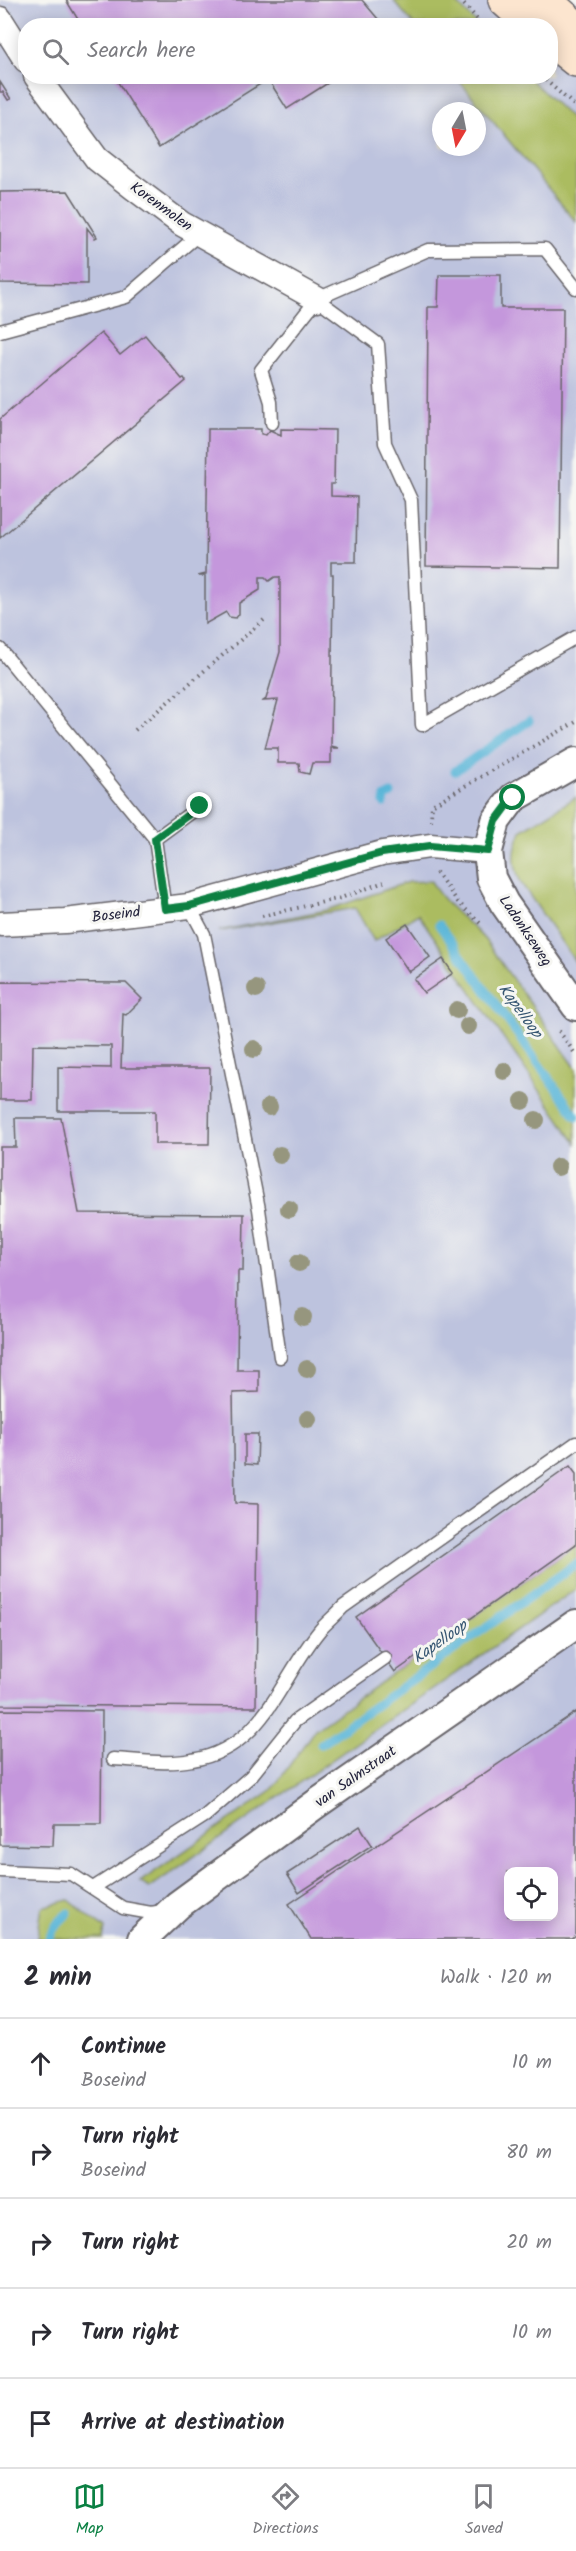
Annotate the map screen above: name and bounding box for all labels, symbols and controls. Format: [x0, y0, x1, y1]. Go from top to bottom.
search box [18, 18, 558, 84]
text: Search here [87, 34, 195, 69]
icon: search [39, 35, 72, 68]
north arrow [432, 102, 486, 156]
street label: Korenmolen [125, 176, 197, 238]
route start [499, 784, 525, 810]
route end [186, 792, 212, 818]
street label: Ladonkseweg [492, 890, 558, 972]
street label: Boseind [90, 900, 142, 930]
water label: Kapelloop [492, 979, 550, 1045]
water label: Kapelloop [408, 1613, 474, 1670]
street label: van Salmstraat [310, 1740, 402, 1814]
map controls [504, 1867, 558, 1921]
button: locate [504, 1867, 558, 1921]
text: 2 min [24, 1957, 92, 1999]
text: Walk · 120 m [440, 1962, 552, 1994]
text: Continue [81, 2030, 166, 2065]
icon: ahead [24, 2047, 57, 2080]
text: 10 m [512, 2047, 552, 2079]
text: Boseind [81, 2065, 146, 2097]
text: Turn right [81, 2120, 179, 2155]
icon: right [24, 2137, 57, 2170]
text: 80 m [506, 2137, 552, 2169]
text: Boseind [81, 2155, 146, 2187]
text: Turn right [81, 2226, 179, 2261]
icon: right [24, 2227, 57, 2260]
text: 20 m [506, 2227, 552, 2259]
text: Turn right [81, 2316, 179, 2351]
icon: right [24, 2317, 57, 2350]
text: 10 m [512, 2317, 552, 2349]
text: Arrive at destination [81, 2406, 284, 2441]
icon: arrive [24, 2407, 57, 2440]
tab: Map [73, 2480, 106, 2541]
tab: Directions [252, 2480, 319, 2541]
tab: Saved [465, 2480, 503, 2541]

